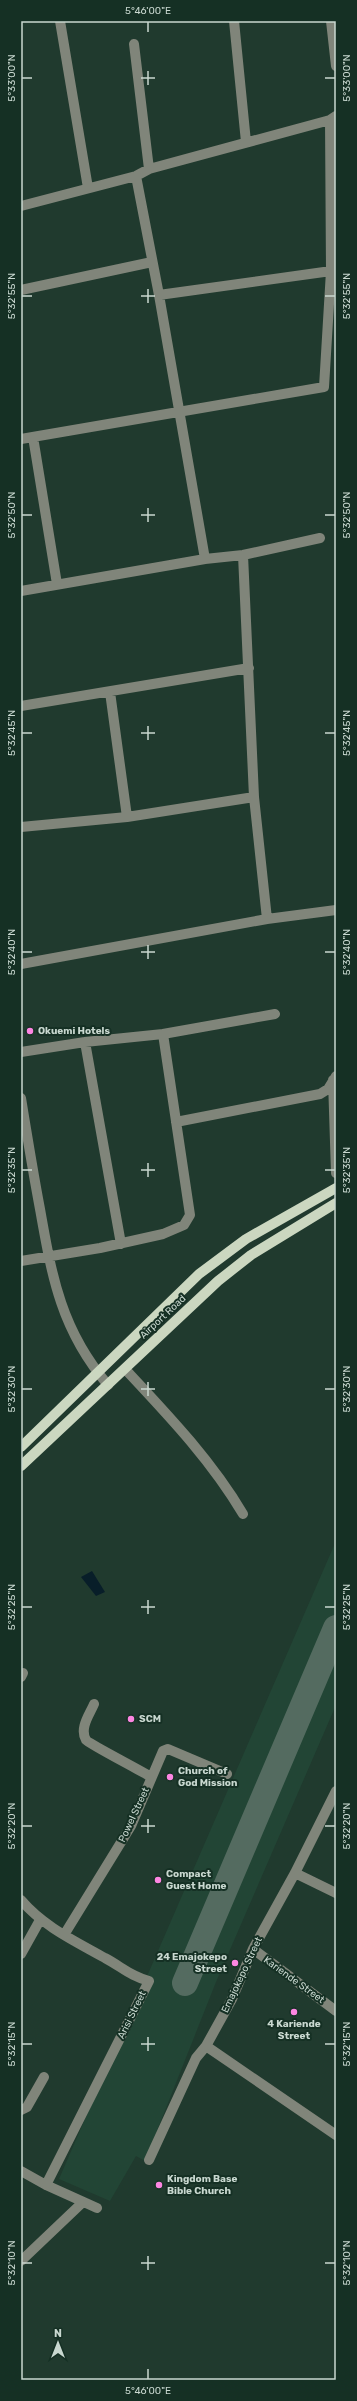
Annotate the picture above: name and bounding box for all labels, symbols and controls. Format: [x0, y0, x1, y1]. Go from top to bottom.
text: 5°46'00"E [125, 5, 171, 17]
text: 5°33'00"N [6, 54, 18, 102]
text: 5°33'00"N [341, 54, 353, 102]
text: 5°32'55"N [6, 273, 18, 319]
text: 5°32'55"N [341, 273, 353, 319]
text: 5°32'50"N [6, 492, 18, 538]
text: 5°32'50"N [341, 492, 353, 538]
text: 5°32'45"N [6, 710, 18, 756]
text: 5°32'45"N [341, 710, 353, 756]
text: 5°32'40"N [6, 929, 18, 975]
text: 5°32'40"N [341, 929, 353, 975]
place label: Okuemi Hotels [38, 1025, 110, 1037]
marker: Okuemi Hotels [25, 1026, 35, 1036]
text: 5°32'35"N [6, 1147, 18, 1193]
text: 5°32'35"N [341, 1147, 353, 1193]
street label: Airport Road [138, 1293, 189, 1341]
text: 5°32'30"N [6, 1365, 18, 1412]
text: 5°32'30"N [341, 1365, 353, 1412]
text: 5°32'25"N [6, 1584, 18, 1630]
text: 5°32'25"N [341, 1584, 353, 1630]
place label: SCM [139, 1713, 161, 1725]
marker: SCM [126, 1714, 136, 1724]
place label: Church of God Mission [178, 1765, 237, 1789]
marker: Church of God Mission [165, 1772, 175, 1782]
street label: Powel Street [116, 1786, 152, 1844]
text: 5°32'20"N [6, 1803, 18, 1849]
text: 5°32'20"N [341, 1803, 353, 1849]
place label: Compact Guest Home [166, 1868, 227, 1892]
marker: Compact Guest Home [153, 1875, 163, 1885]
street label: Emajokepo Street [219, 1935, 265, 2015]
place label: 24 Emajokepo Street [157, 1951, 227, 1975]
street label: Kariende Street [261, 1954, 327, 2006]
marker: 24 Emajokepo Street [230, 1958, 240, 1968]
street label: Arisi Street [115, 1989, 149, 2041]
marker: 4 Kariende Street [289, 2007, 299, 2017]
place label: 4 Kariende Street [267, 2018, 321, 2042]
text: 5°32'15"N [6, 2022, 18, 2066]
text: 5°32'15"N [341, 2022, 353, 2066]
place label: Kingdom Base Bible Church [167, 2173, 237, 2197]
marker: Kingdom Base Bible Church [154, 2180, 164, 2190]
text: 5°32'10"N [6, 2240, 18, 2286]
text: 5°32'10"N [341, 2240, 353, 2286]
north arrow [38, 2323, 78, 2363]
text: N [54, 2327, 62, 2340]
text: 5°46'00"E [125, 2385, 171, 2397]

